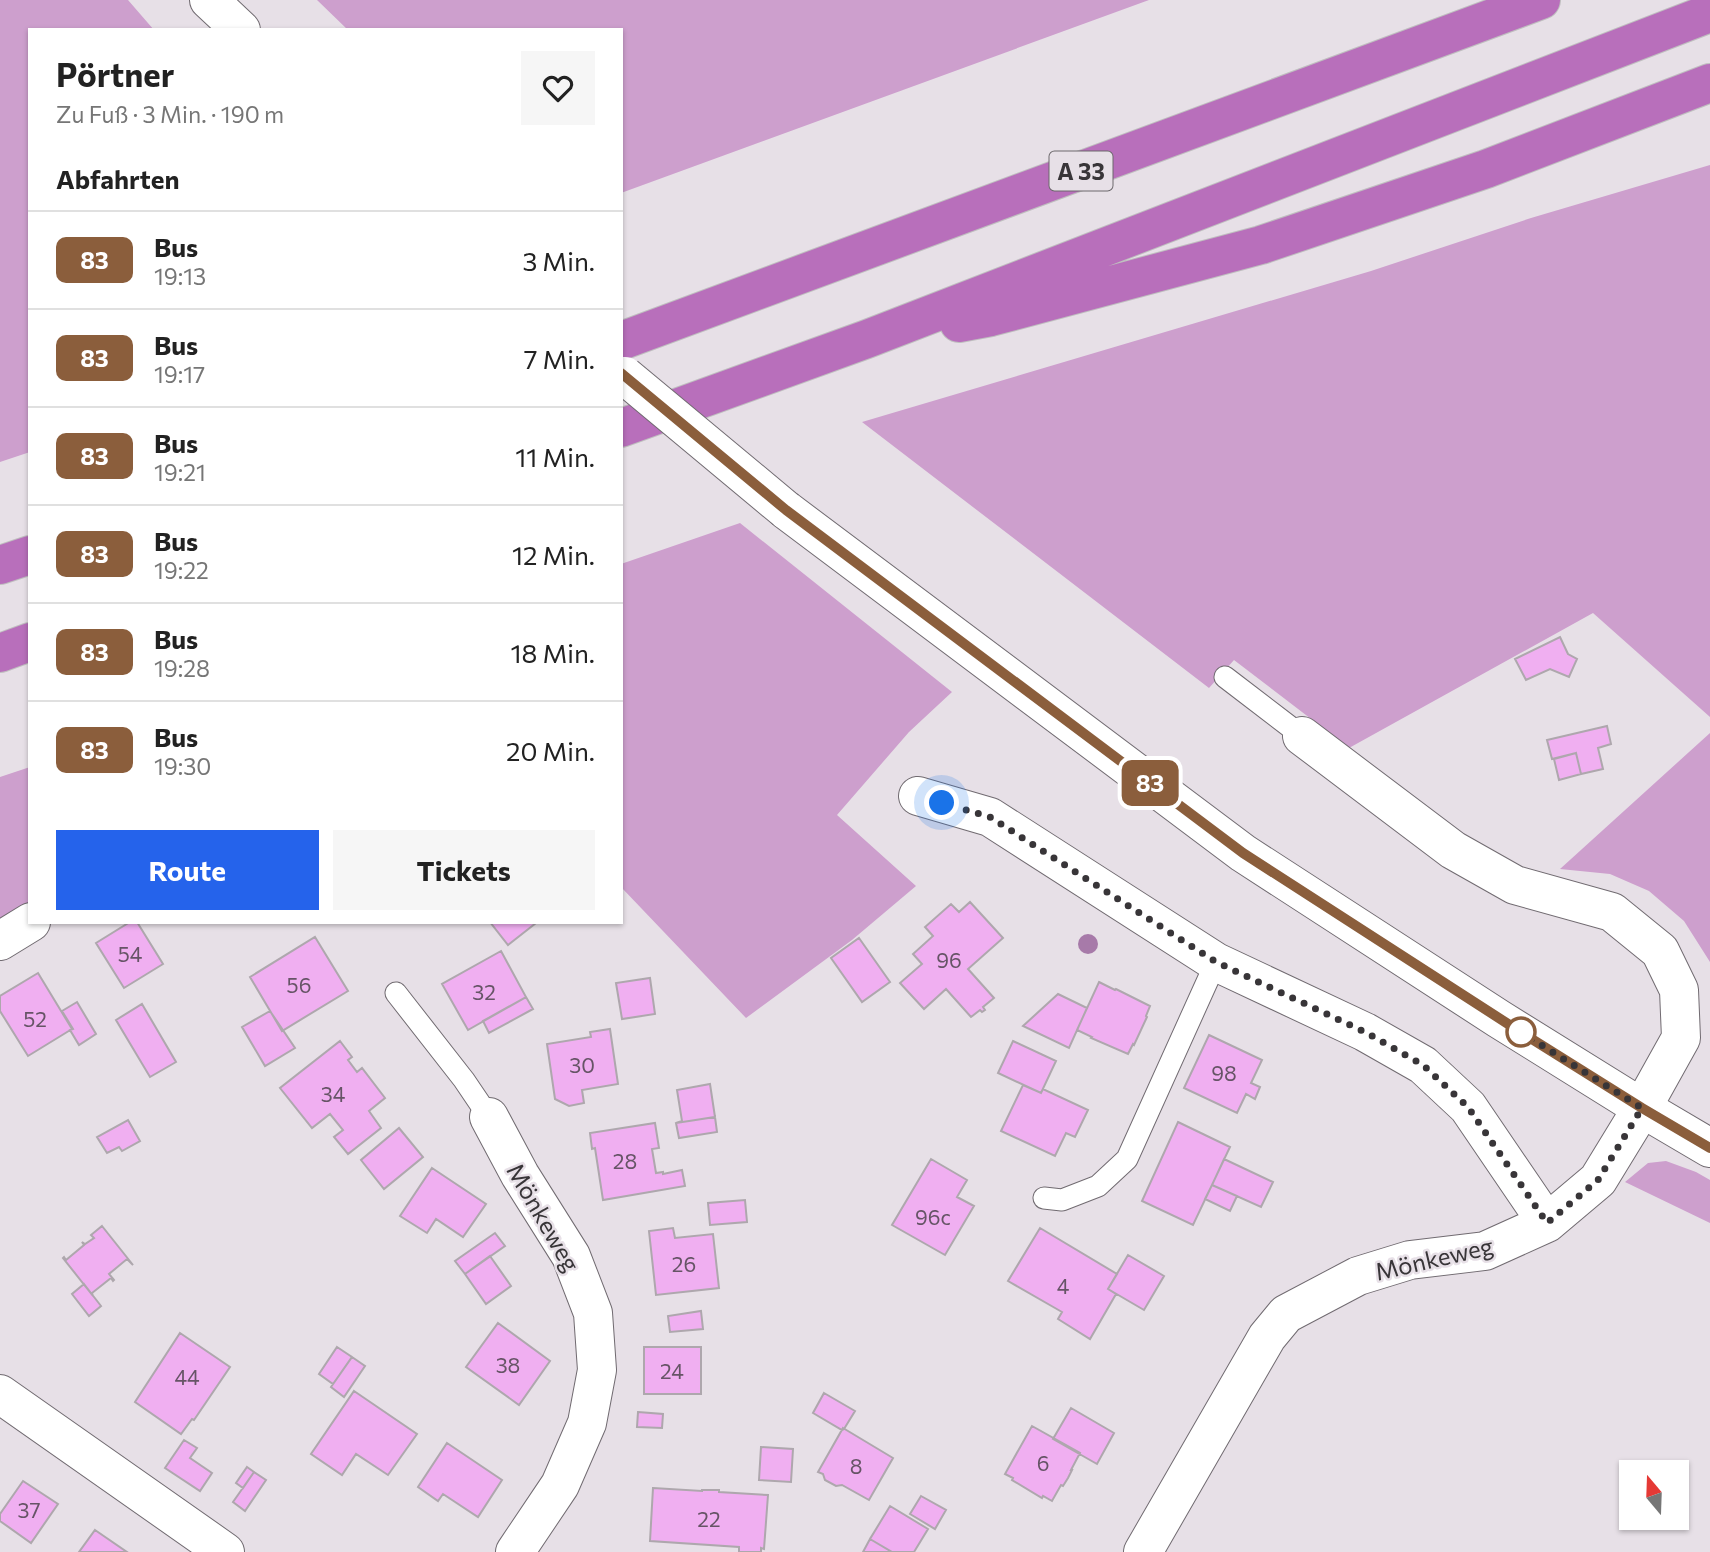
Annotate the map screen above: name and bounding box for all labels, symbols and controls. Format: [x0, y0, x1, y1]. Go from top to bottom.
button: heart [521, 51, 595, 125]
text: Pörtner [56, 53, 174, 94]
text: Zu Fuß · 3 Min. · 190 m [56, 100, 284, 128]
road number: A 33 [1050, 152, 1112, 190]
text: Abfahrten [56, 163, 179, 194]
text: Bus [154, 231, 198, 262]
text: 83 [80, 245, 109, 274]
text: 3 Min. [523, 245, 595, 276]
text: 19:13 [154, 262, 206, 290]
text: Bus [154, 329, 198, 360]
text: 83 [80, 343, 109, 372]
text: 7 Min. [524, 343, 595, 374]
text: 19:17 [154, 360, 205, 388]
text: Bus [154, 427, 198, 458]
text: 83 [80, 441, 109, 470]
text: 11 Min. [515, 441, 595, 472]
text: 19:21 [154, 458, 206, 486]
text: Bus [154, 525, 198, 556]
text: 83 [80, 539, 109, 568]
text: 12 Min. [512, 539, 595, 570]
text: 19:22 [154, 556, 209, 584]
text: Bus [154, 623, 198, 654]
text: 83 [80, 637, 109, 666]
text: 18 Min. [511, 637, 595, 668]
text: 19:28 [154, 654, 210, 682]
text: Bus [154, 721, 198, 752]
text: 83 [80, 735, 109, 764]
text: 20 Min. [506, 735, 595, 766]
text: 19:30 [154, 752, 211, 780]
line badge: 83 [1118, 760, 1182, 806]
text: 83 [1136, 768, 1164, 797]
your location [924, 785, 959, 820]
button: Route [56, 830, 319, 910]
button: Tickets [333, 830, 595, 910]
house number: 54 [118, 941, 143, 966]
house number: 96 [936, 947, 962, 972]
house number: 56 [287, 972, 311, 997]
house number: 32 [472, 979, 496, 1004]
house number: 52 [23, 1006, 47, 1031]
unlabelled marker [1506, 1017, 1536, 1047]
house number: 30 [569, 1052, 595, 1077]
house number: 98 [1211, 1060, 1237, 1085]
house number: 34 [321, 1081, 346, 1106]
house number: 28 [613, 1148, 637, 1173]
street label: Mönkeweg [501, 1158, 587, 1276]
house number: 96c [915, 1204, 951, 1229]
street label: Mönkeweg [1372, 1230, 1496, 1286]
house number: 26 [672, 1251, 696, 1276]
house number: 4 [1057, 1273, 1070, 1298]
house number: 38 [496, 1352, 520, 1377]
house number: 24 [660, 1358, 684, 1383]
house number: 44 [174, 1364, 200, 1389]
house number: 6 [1037, 1450, 1049, 1475]
house number: 8 [850, 1453, 862, 1478]
north arrow [1619, 1460, 1689, 1530]
map controls [1619, 1460, 1689, 1530]
house number: 37 [18, 1497, 40, 1522]
house number: 22 [697, 1506, 721, 1531]

